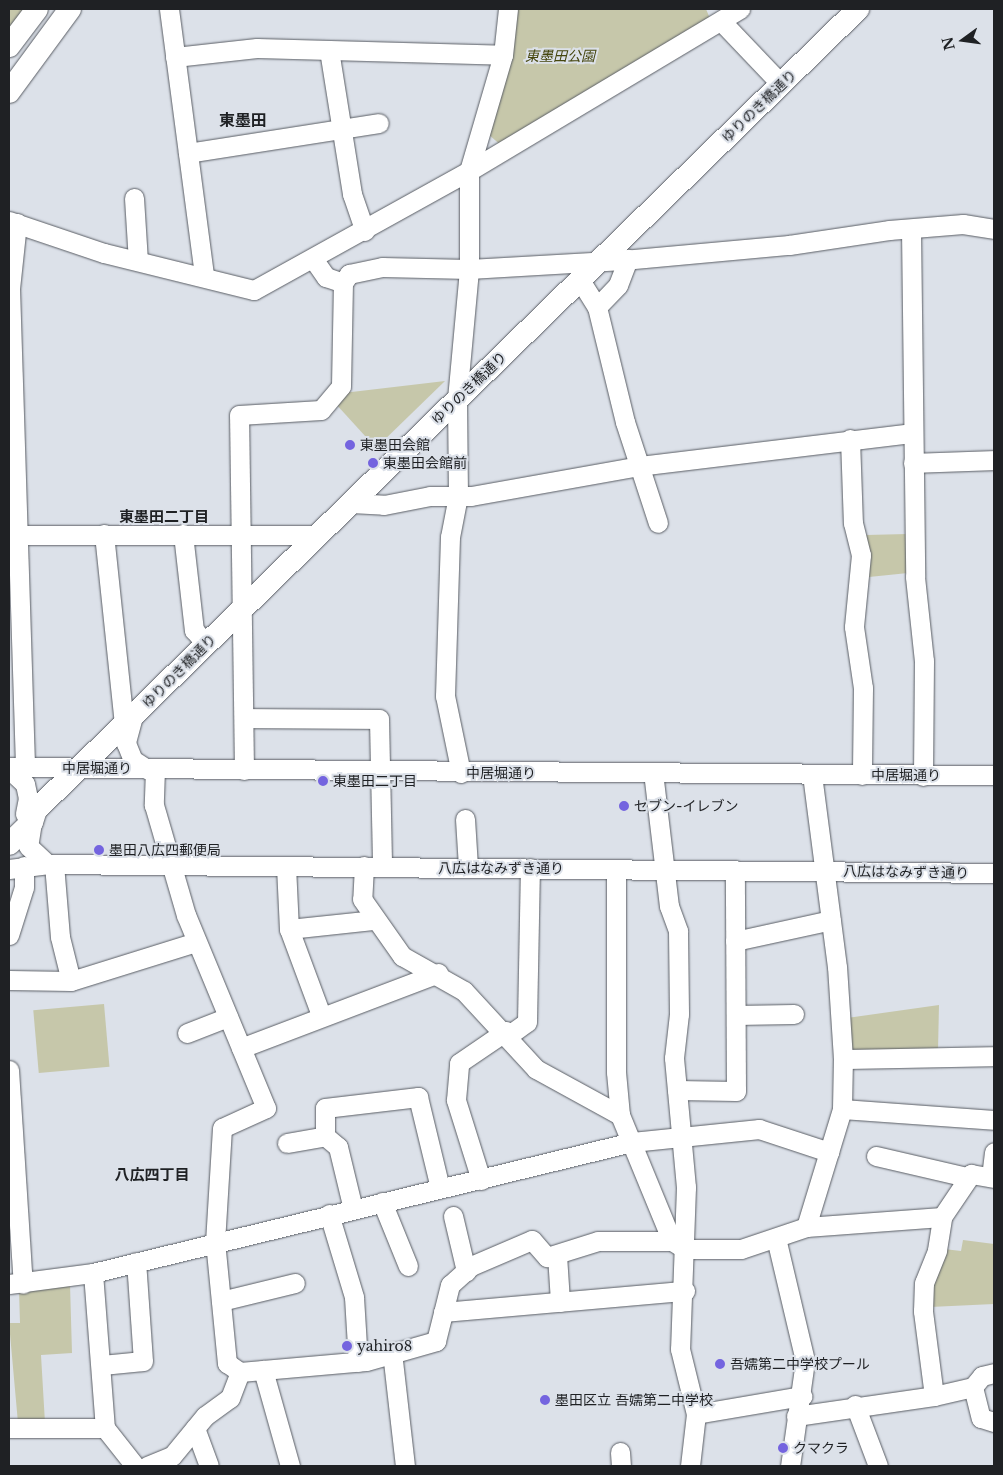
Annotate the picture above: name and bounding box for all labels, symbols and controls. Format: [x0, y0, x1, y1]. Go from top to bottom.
north arrow [938, 15, 988, 65]
text: N [938, 35, 959, 52]
park label: 東墨田公園 [525, 48, 595, 64]
street label: ゆりのき橋通り [718, 66, 800, 146]
district label: 東墨田 [219, 110, 267, 130]
street label: ゆりのき橋通り [428, 348, 510, 428]
place label: 東墨田会館 [360, 437, 430, 453]
marker: 東墨田会館 [344, 439, 356, 451]
place label: 東墨田会館前 [383, 455, 467, 471]
marker: 東墨田会館前 [367, 457, 379, 469]
district label: 東墨田二丁目 [119, 508, 209, 526]
street label: ゆりのき橋通り [138, 630, 220, 712]
street label: 中居堀通り [62, 760, 132, 776]
street label: 中居堀通り [466, 765, 536, 781]
street label: 中居堀通り [871, 767, 941, 783]
place label: 東墨田二丁目 [333, 773, 417, 789]
marker: 東墨田二丁目 [317, 775, 329, 787]
place label: セブン-イレブン [634, 798, 738, 814]
marker: セブン-イレブン [618, 800, 630, 812]
place label: 墨田八広四郵便局 [109, 842, 221, 858]
marker: 墨田八広四郵便局 [93, 844, 105, 856]
street label: 八広はなみずき通り [438, 860, 564, 876]
street label: 八広はなみずき通り [843, 863, 969, 881]
district label: 八広四丁目 [115, 1166, 189, 1184]
place label: yahiro8 [357, 1338, 412, 1354]
marker: yahiro8 [341, 1340, 353, 1352]
place label: 吾嬬第二中学校プール [730, 1356, 870, 1372]
marker: 吾嬬第二中学校プール [714, 1358, 726, 1370]
place label: 墨田区立 吾嬬第二中学校 [555, 1392, 713, 1408]
marker: 墨田区立 吾嬬第二中学校 [539, 1394, 551, 1406]
place label: クマクラ [793, 1440, 849, 1456]
marker: クマクラ [777, 1442, 789, 1454]

